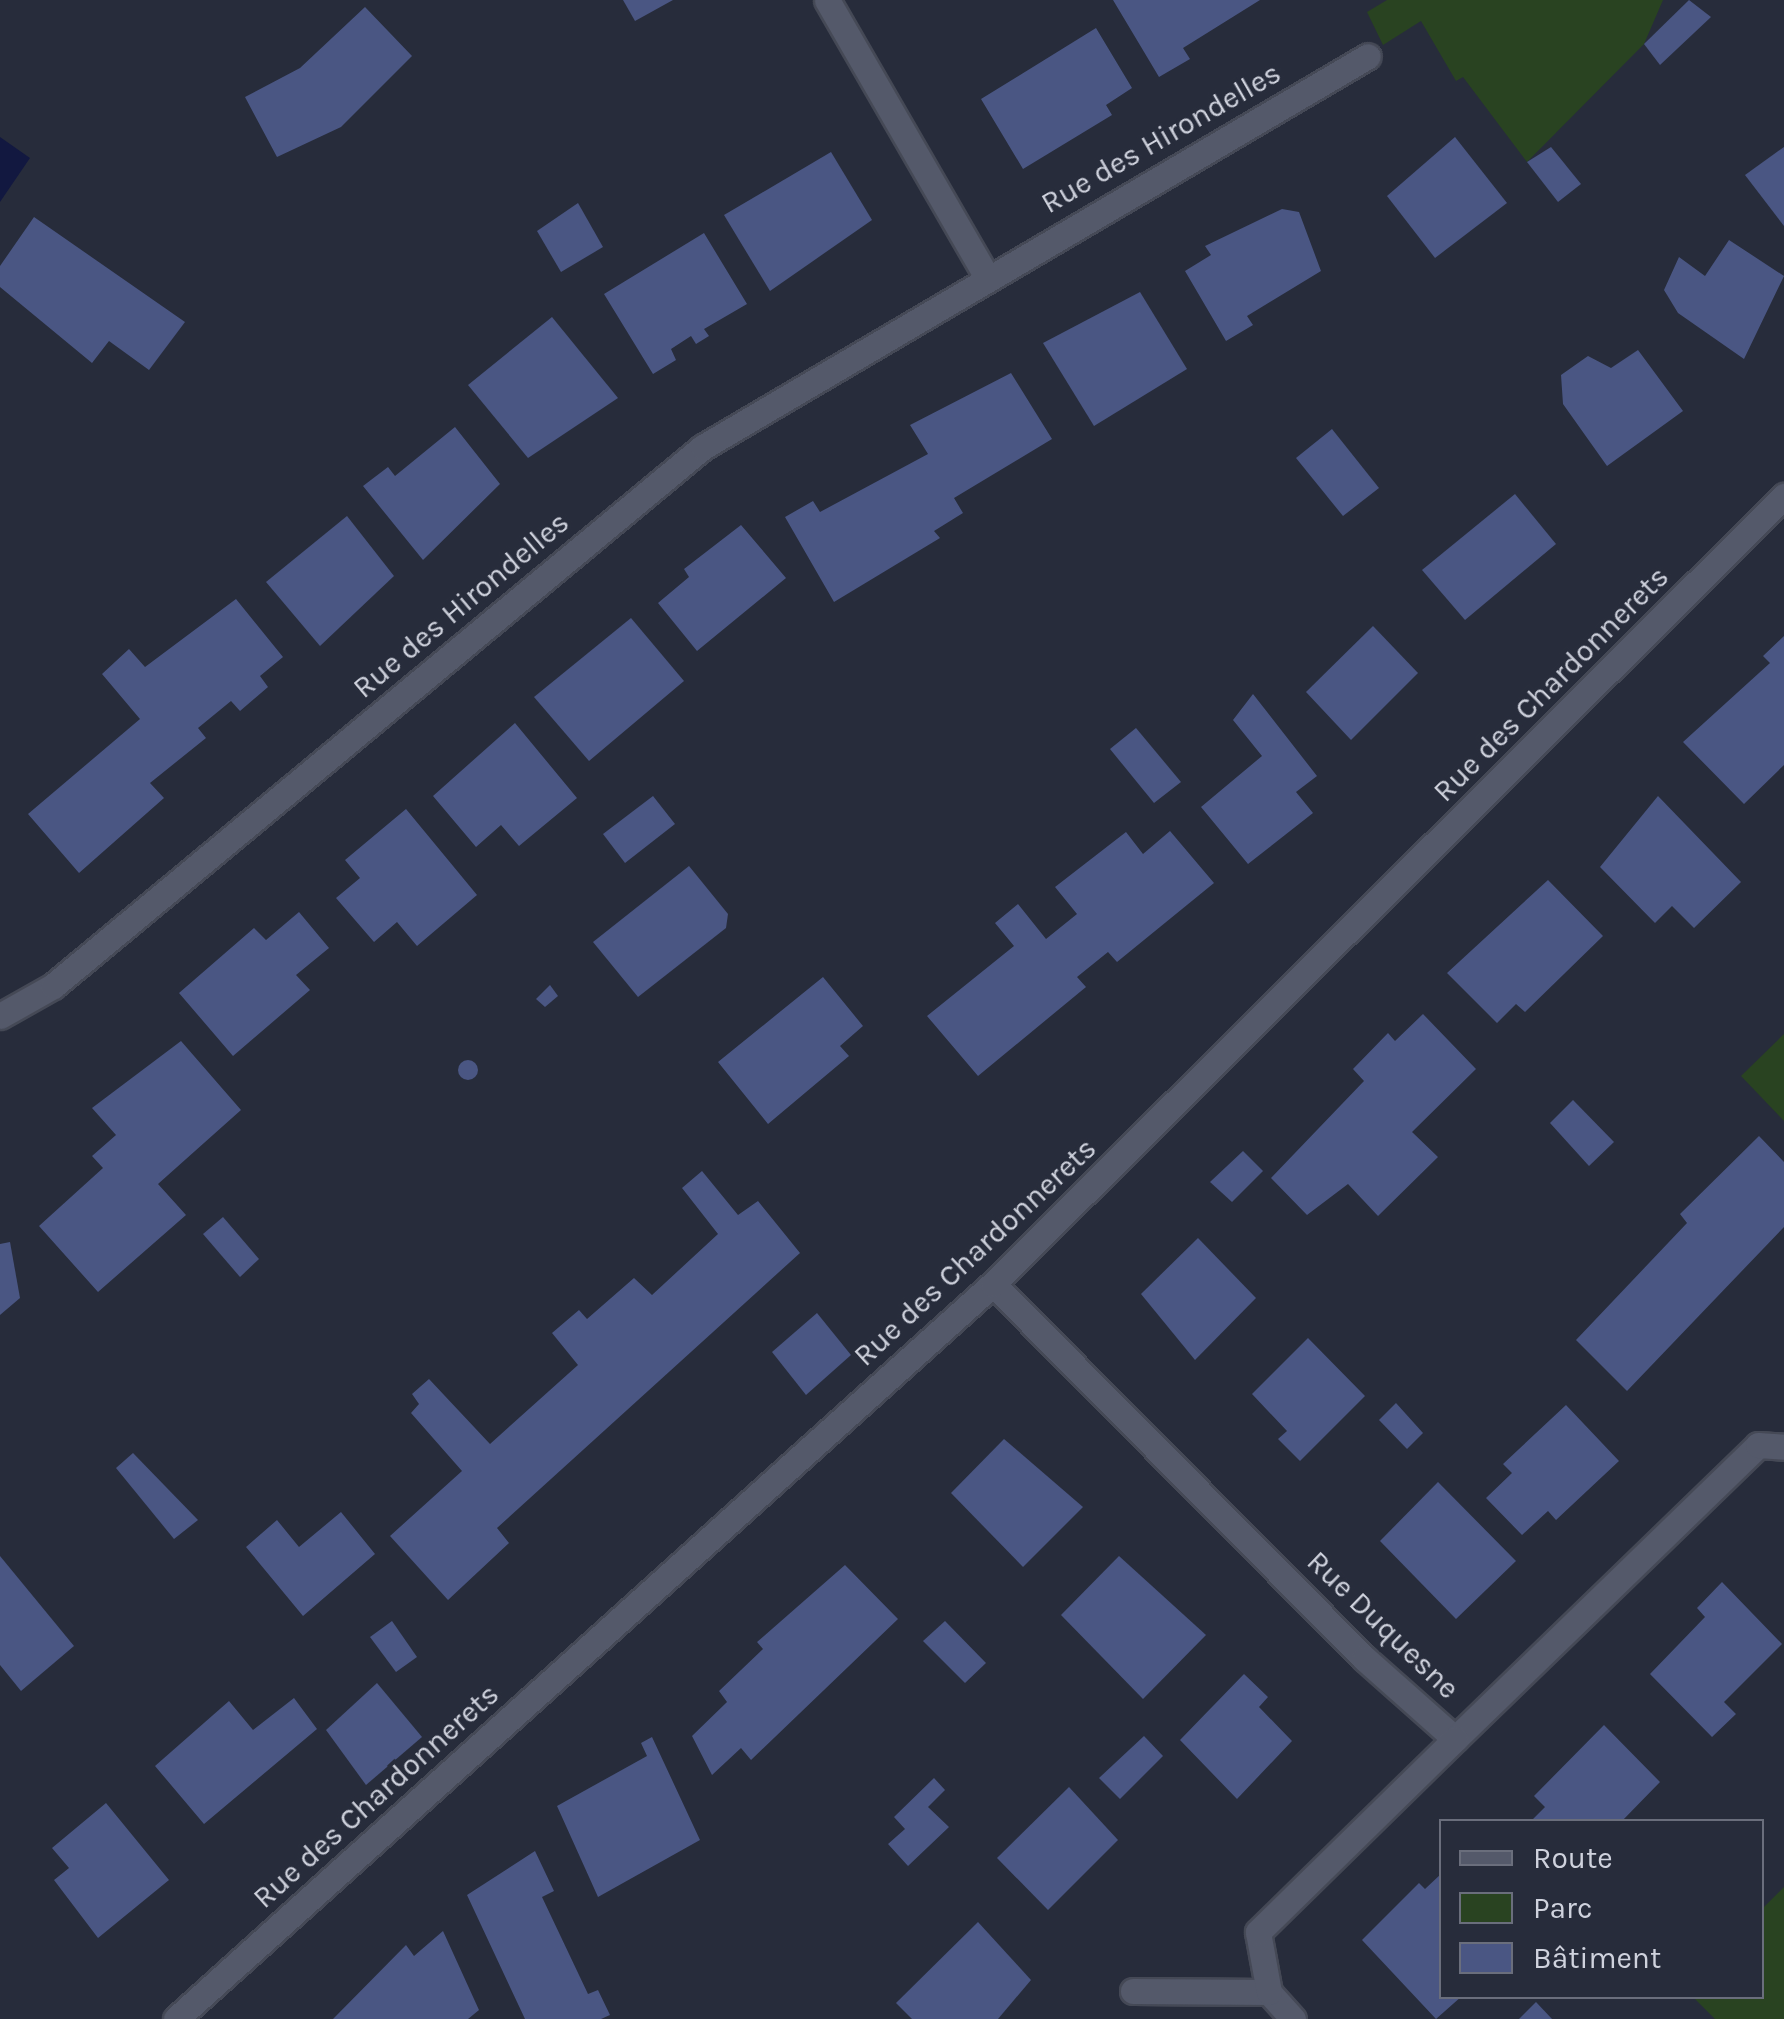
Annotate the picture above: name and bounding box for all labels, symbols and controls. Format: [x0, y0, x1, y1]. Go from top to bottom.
street label: Rue des Hirondelles [1035, 55, 1287, 221]
street label: Rue des Hirondelles [346, 504, 576, 706]
street label: Rue des Chardonnerets [1426, 559, 1676, 809]
street label: Rue des Chardonnerets [846, 1130, 1104, 1374]
street label: Rue Duquesne [1299, 1543, 1467, 1707]
street label: Rue des Chardonnerets [246, 1676, 506, 1916]
legend [1439, 1819, 1764, 1999]
text: Route [1533, 1840, 1613, 1876]
text: Parc [1533, 1890, 1592, 1926]
text: Bâtiment [1533, 1940, 1661, 1976]

